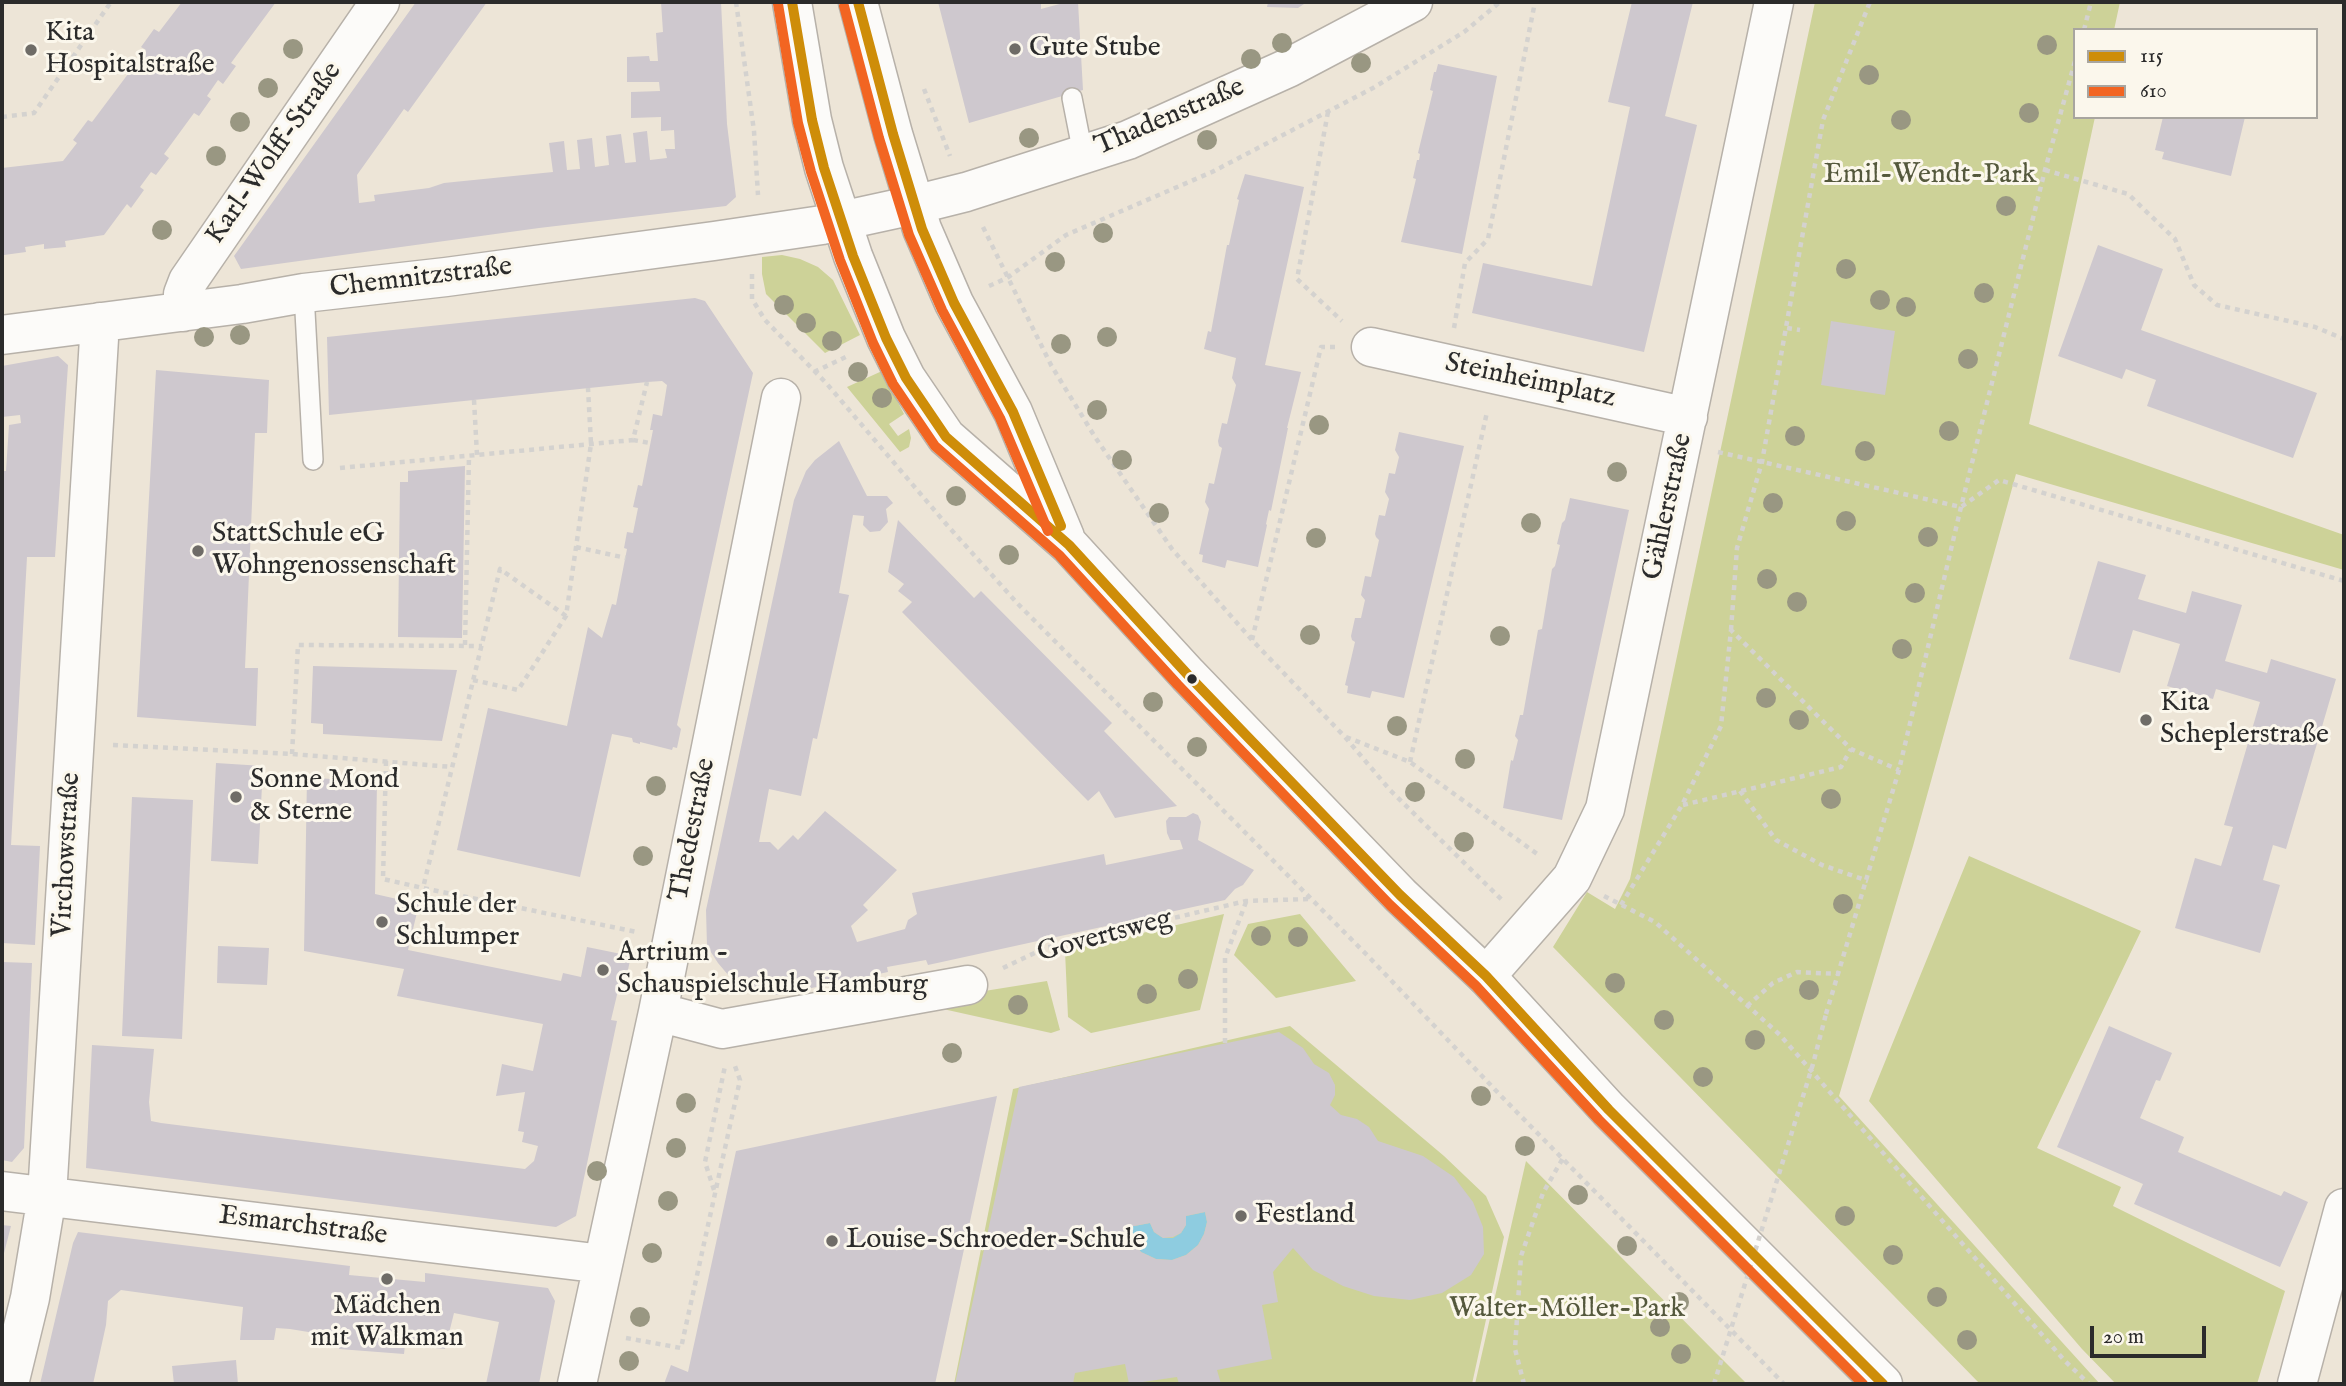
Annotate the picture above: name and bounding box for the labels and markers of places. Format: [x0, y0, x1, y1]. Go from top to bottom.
place label: Kita Hospitalstraße [45, 17, 215, 83]
place label: Gute Stube [1029, 32, 1161, 66]
marker: Gute Stube [1007, 41, 1023, 57]
marker: Kita Hospitalstraße [23, 42, 39, 58]
place label: StattSchule eG Wohngenossenschaft [212, 518, 456, 584]
marker: StattSchule eG Wohngenossenschaft [190, 543, 206, 559]
unlabelled marker [1185, 672, 1199, 686]
place label: Kita Scheplerstraße [2160, 687, 2329, 753]
marker: Kita Scheplerstraße [2138, 712, 2154, 728]
place label: Sonne Mond & Sterne [250, 764, 399, 830]
marker: Sonne Mond & Sterne [228, 789, 244, 805]
place label: Schule der Schlumper [396, 889, 519, 955]
marker: Schule der Schlumper [374, 914, 390, 930]
place label: Artrium - Schauspielschule Hamburg [617, 937, 928, 1003]
marker: Artrium - Schauspielschule Hamburg [595, 962, 611, 978]
place label: Festland [1255, 1199, 1354, 1233]
marker: Festland [1233, 1208, 1249, 1224]
place label: Louise-Schroeder-Schule [846, 1224, 1145, 1258]
marker: Louise-Schroeder-Schule [824, 1233, 840, 1249]
marker: Mädchen mit Walkman [379, 1271, 395, 1287]
place label: Mädchen mit Walkman [310, 1290, 464, 1356]

